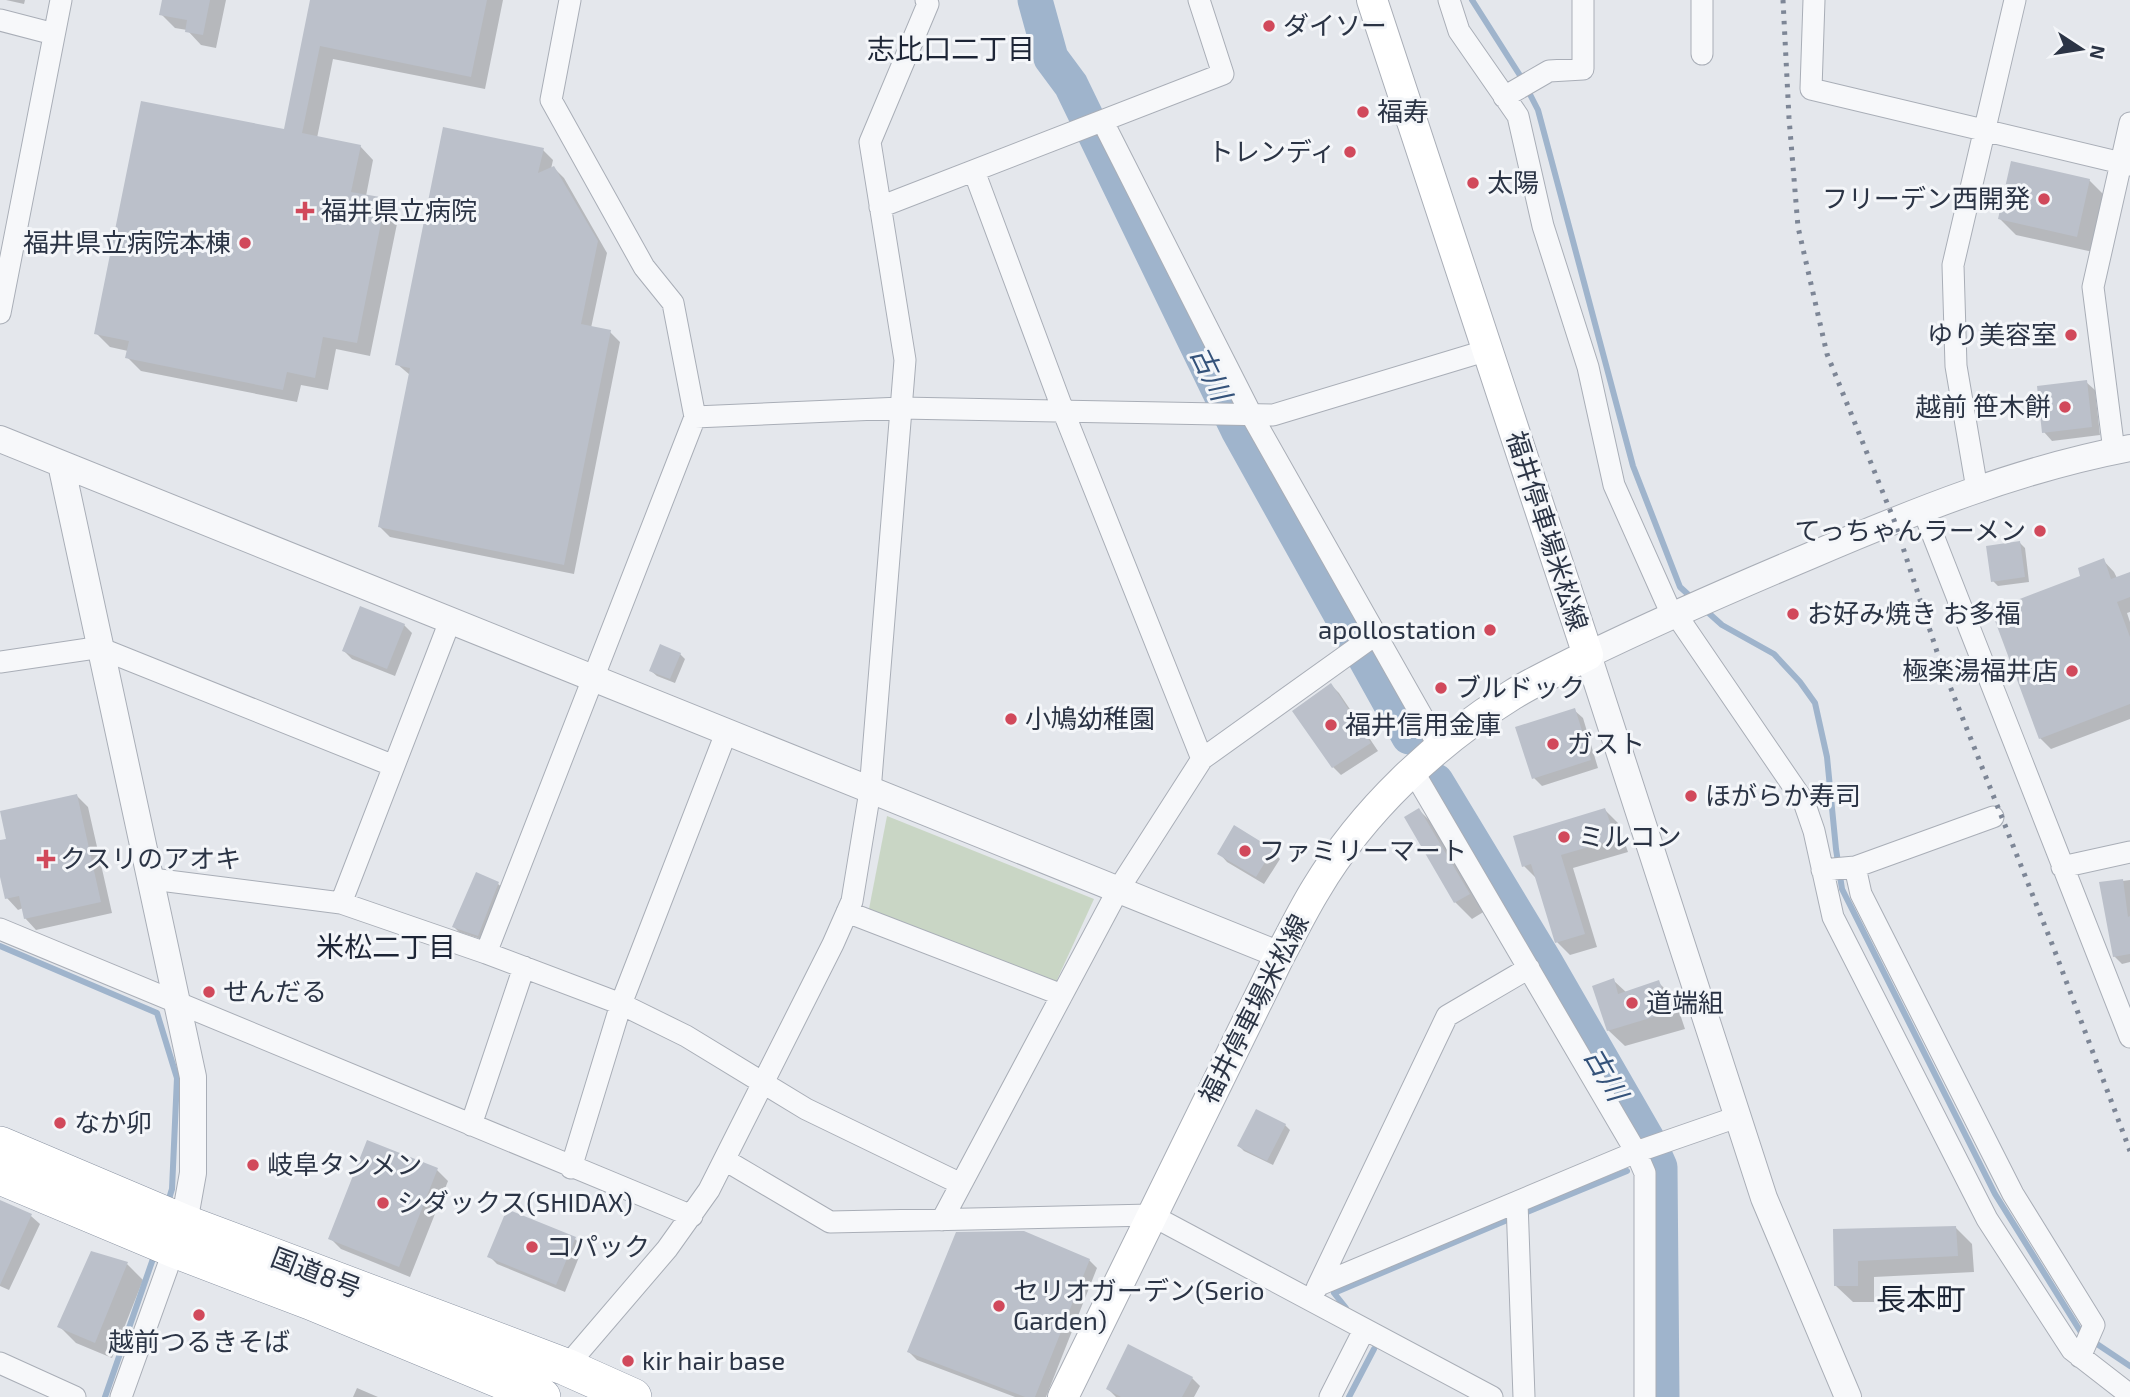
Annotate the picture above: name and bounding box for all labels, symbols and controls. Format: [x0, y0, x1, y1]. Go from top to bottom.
place label: ダイソー [1283, 9, 1387, 40]
north arrow [2046, 14, 2116, 84]
marker: ダイソー [1261, 18, 1277, 34]
district label: 志比口二丁目 [867, 31, 1035, 65]
text: N [2085, 44, 2111, 62]
place label: 福寿 [1377, 95, 1429, 126]
marker: 福寿 [1355, 104, 1371, 120]
place label: トレンディ [1208, 135, 1336, 166]
marker: トレンディ [1342, 144, 1358, 160]
place label: 太陽 [1487, 166, 1539, 197]
marker: 太陽 [1465, 175, 1481, 191]
place label: フリーデン西開発 [1822, 182, 2030, 213]
marker: フリーデン西開発 [2036, 191, 2052, 207]
place label: 福井県立病院 [321, 194, 477, 225]
marker: 福井県立病院 [295, 201, 315, 221]
place label: 福井県立病院本棟 [23, 226, 231, 257]
marker: 福井県立病院本棟 [237, 235, 253, 251]
place label: ゆり美容室 [1927, 318, 2057, 349]
marker: ゆり美容室 [2063, 327, 2079, 343]
water label: 古川 [1184, 340, 1241, 408]
place label: 越前 笹木餅 [1915, 390, 2051, 421]
marker: 越前 笹木餅 [2057, 399, 2073, 415]
street label: 福井停車場米松線 [1502, 427, 1595, 634]
place label: てっちゃんラーメン [1795, 514, 2026, 545]
marker: てっちゃんラーメン [2032, 523, 2048, 539]
place label: お好み焼き お多福 [1807, 597, 2021, 628]
marker: お好み焼き お多福 [1785, 606, 1801, 622]
place label: apollostation [1318, 613, 1476, 644]
marker: apollostation [1482, 622, 1498, 638]
place label: 極楽湯福井店 [1902, 654, 2058, 685]
marker: 極楽湯福井店 [2064, 663, 2080, 679]
place label: ブルドック [1455, 671, 1585, 702]
marker: ブルドック [1433, 680, 1449, 696]
place label: 小鳩幼稚園 [1025, 702, 1155, 733]
place label: 福井信用金庫 [1345, 708, 1501, 739]
marker: 小鳩幼稚園 [1003, 711, 1019, 727]
marker: 福井信用金庫 [1323, 717, 1339, 733]
place label: ガスト [1567, 727, 1645, 758]
marker: ガスト [1545, 736, 1561, 752]
place label: ほがらか寿司 [1705, 779, 1861, 810]
marker: ほがらか寿司 [1683, 788, 1699, 804]
place label: ミルコン [1578, 820, 1681, 851]
marker: ミルコン [1556, 829, 1572, 845]
place label: ファミリーマート [1259, 834, 1467, 865]
place label: クスリのアオキ [60, 842, 241, 873]
marker: ファミリーマート [1237, 843, 1253, 859]
marker: クスリのアオキ [38, 851, 54, 867]
street label: 福井停車場米松線 [1192, 909, 1314, 1108]
district label: 米松二丁目 [316, 929, 456, 963]
place label: せんだる [223, 975, 327, 1006]
marker: せんだる [201, 984, 217, 1000]
place label: 道端組 [1646, 986, 1724, 1017]
marker: 道端組 [1624, 995, 1640, 1011]
water label: 古川 [1578, 1041, 1637, 1109]
place label: なか卯 [74, 1106, 152, 1137]
marker: なか卯 [52, 1115, 68, 1131]
place label: 岐阜タンメン [267, 1148, 422, 1179]
marker: 岐阜タンメン [245, 1157, 261, 1173]
place label: シダックス(SHIDAX) [397, 1186, 633, 1217]
marker: シダックス(SHIDAX) [375, 1195, 391, 1211]
place label: コパック [546, 1230, 650, 1261]
marker: コパック [524, 1239, 540, 1255]
street label: 国道8号 [267, 1240, 366, 1303]
place label: セリオガーデン(Serio Garden) [1013, 1274, 1265, 1335]
district label: 長本町 [1876, 1280, 1966, 1316]
marker: セリオガーデン(Serio Garden) [991, 1298, 1007, 1314]
marker: 越前つるきそば [191, 1307, 207, 1323]
place label: 越前つるきそば [108, 1325, 290, 1356]
place label: kir hair base [642, 1344, 785, 1375]
marker: kir hair base [620, 1353, 636, 1369]

